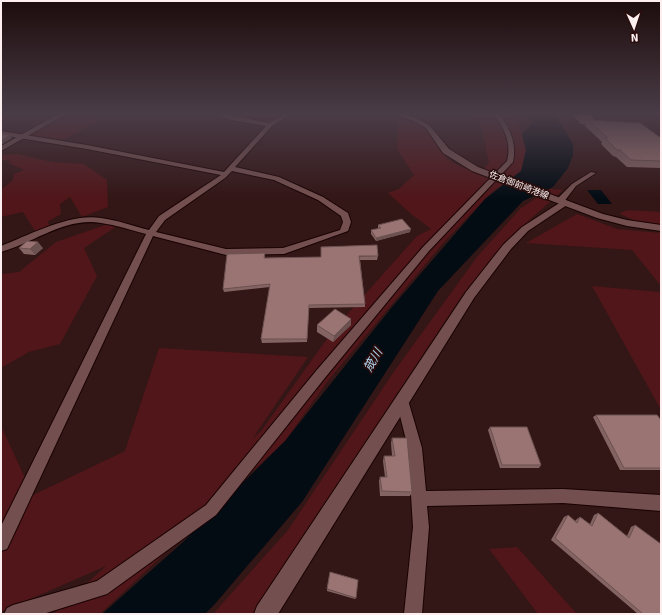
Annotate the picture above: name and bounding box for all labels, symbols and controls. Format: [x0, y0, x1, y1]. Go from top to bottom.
north arrow [614, 8, 654, 48]
text: N [630, 31, 639, 44]
street label: 佐倉御前崎港線 [487, 169, 551, 202]
water label: 筬川 [361, 344, 387, 374]

